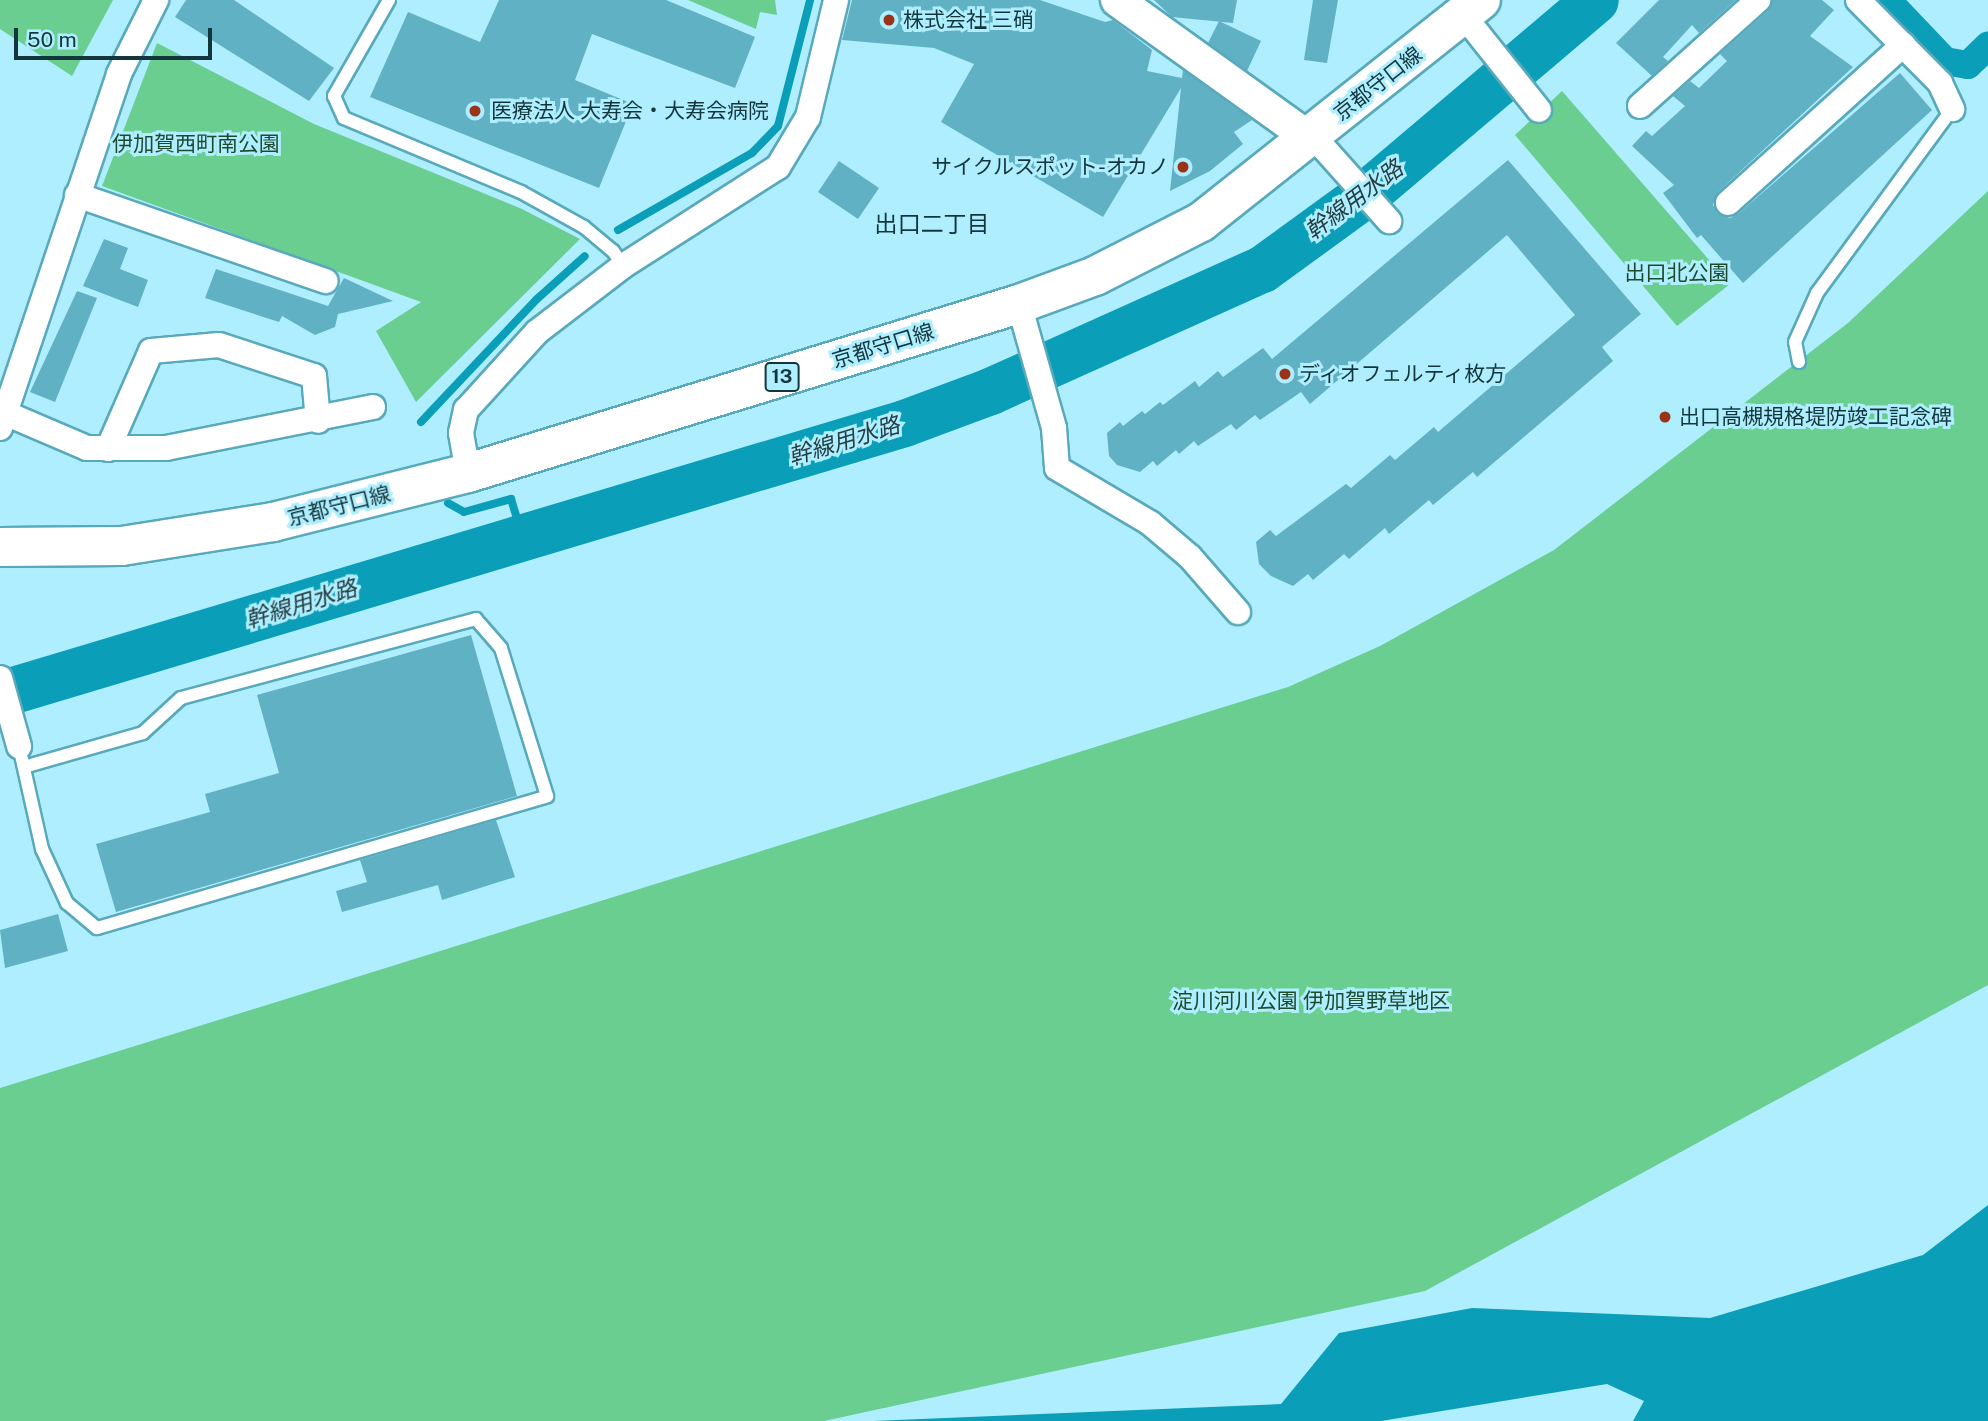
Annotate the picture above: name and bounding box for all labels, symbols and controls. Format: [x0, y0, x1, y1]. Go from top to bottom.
place label: 株式会社 三硝 [903, 7, 1034, 33]
marker: 株式会社 三硝 [881, 12, 897, 28]
scale bar [18, 14, 215, 58]
text: 50 m [27, 27, 77, 52]
street label: 京都守口線 [1329, 42, 1427, 126]
place label: 医療法人 大寿会・大寿会病院 [491, 98, 769, 124]
marker: 医療法人 大寿会・大寿会病院 [465, 101, 485, 121]
park label: 伊加賀西町南公園 [112, 131, 280, 157]
place label: サイクルスポット-オカノ [930, 154, 1169, 180]
water label: 幹線用水路 [1300, 154, 1408, 246]
marker: サイクルスポット-オカノ [1175, 159, 1191, 175]
district label: 出口二丁目 [875, 210, 989, 238]
park label: 出口北公園 [1625, 260, 1729, 286]
street label: 京都守口線 [829, 319, 937, 373]
place label: ディオフェルティ枚方 [1299, 361, 1509, 387]
road number: 13 [764, 362, 800, 392]
marker: ディオフェルティ枚方 [1277, 366, 1293, 382]
place label: 出口高槻規格堤防竣工記念碑 [1679, 404, 1952, 430]
marker: 出口高槻規格堤防竣工記念碑 [1657, 409, 1673, 425]
water label: 幹線用水路 [785, 411, 903, 471]
street label: 京都守口線 [285, 481, 393, 531]
water label: 幹線用水路 [242, 574, 360, 634]
park label: 淀川河川公園 伊加賀野草地区 [1172, 988, 1450, 1014]

